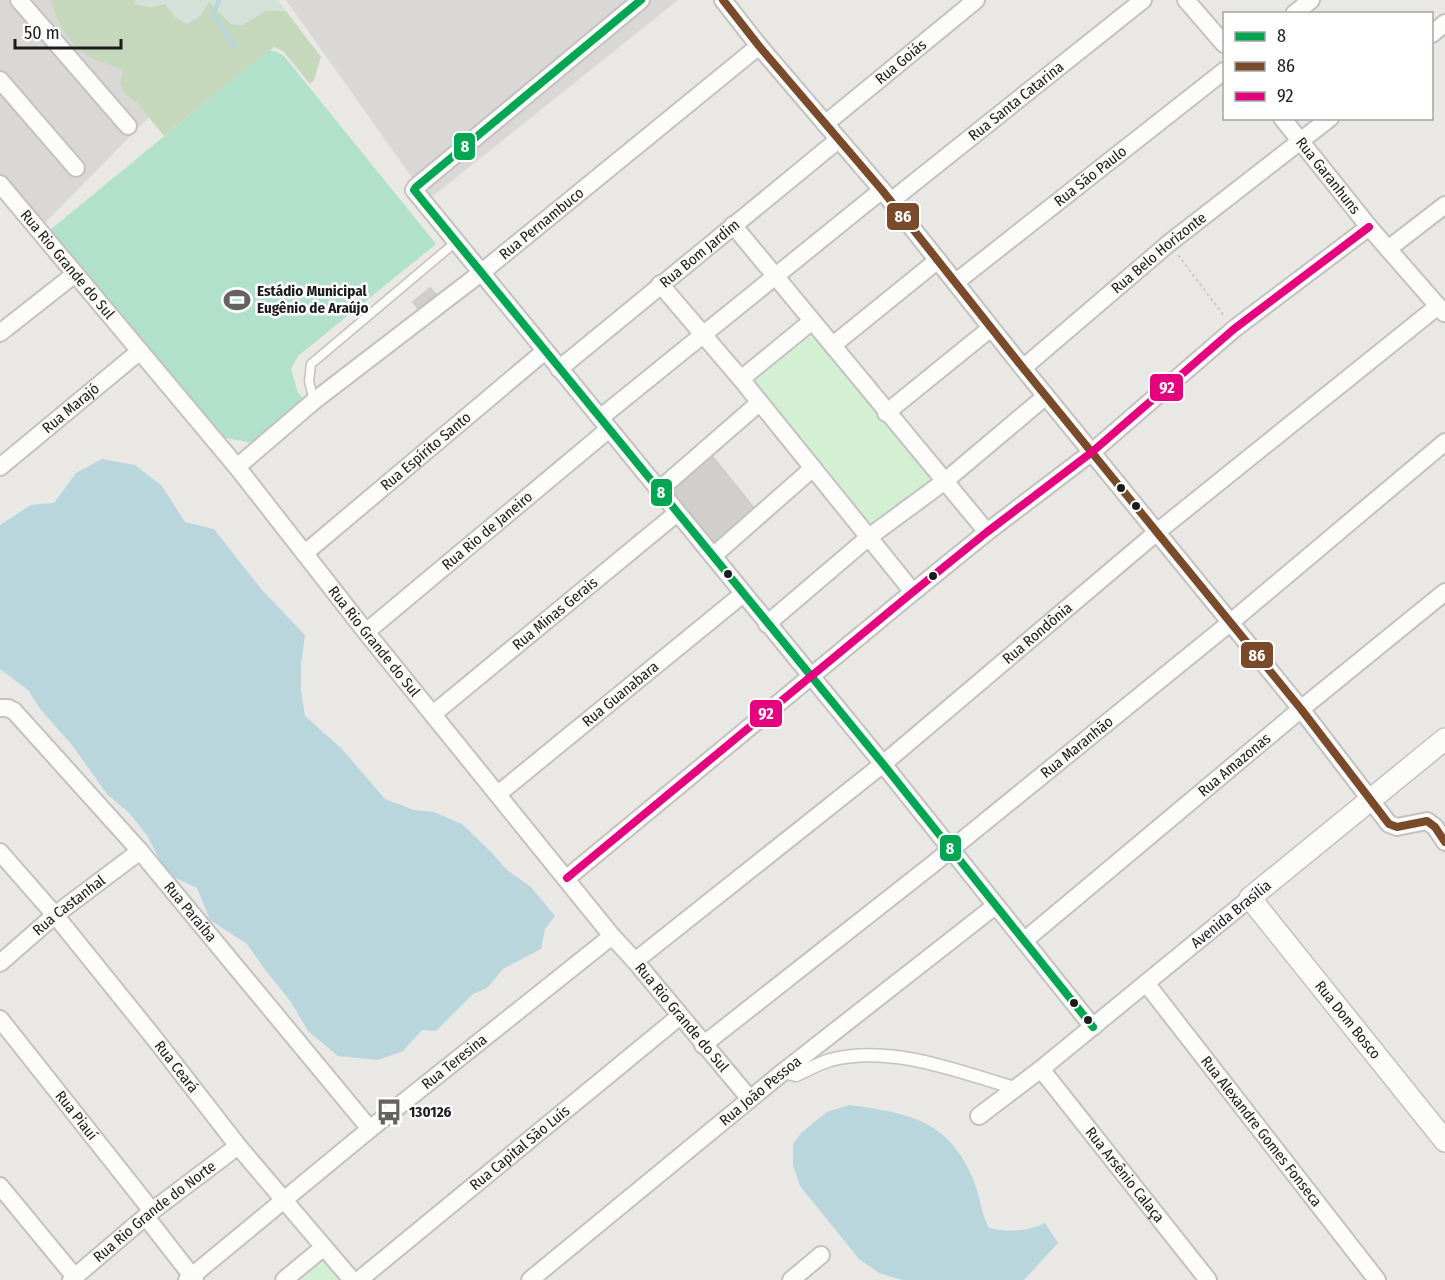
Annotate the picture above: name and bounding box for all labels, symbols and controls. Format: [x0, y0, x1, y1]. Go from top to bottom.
scale bar [15, 12, 122, 50]
legend [1223, 12, 1433, 120]
text: 50 m [24, 22, 60, 44]
text: 8 [1277, 25, 1286, 47]
street label: Rua Goiás [872, 36, 930, 88]
text: 86 [1277, 55, 1295, 77]
street label: Rua Santa Catarina [965, 58, 1067, 145]
text: 92 [1277, 85, 1293, 107]
line badge: 8 [453, 132, 476, 161]
street label: Rua Garanhuns [1292, 134, 1364, 218]
text: 8 [461, 137, 470, 156]
street label: Rua São Paulo [1051, 142, 1130, 210]
street label: Rua Pernambuco [496, 184, 587, 263]
line badge: 86 [886, 202, 920, 231]
street label: Rua Rio Grande do Sul [17, 206, 118, 323]
text: 86 [895, 207, 911, 226]
street label: Rua Belo Horizonte [1108, 209, 1210, 297]
street label: Rua Bom Jardim [656, 216, 743, 292]
place label: Estádio Municipal Eugênio de Araújo [257, 282, 369, 317]
sports icon: Estádio Municipal Eugênio de Araújo [222, 285, 252, 315]
line badge: 92 [1149, 373, 1184, 402]
text: 92 [1159, 378, 1175, 397]
street label: Rua Marajó [39, 379, 103, 437]
street label: Rua Espírito Santo [377, 408, 475, 494]
line badge: 8 [650, 478, 673, 507]
unlabelled marker [1115, 482, 1127, 494]
text: 8 [657, 483, 666, 502]
street label: Rua Rio de Janeiro [438, 488, 536, 574]
unlabelled marker [1130, 500, 1142, 512]
unlabelled marker [722, 568, 734, 580]
unlabelled marker [927, 570, 939, 582]
street label: Rua Minas Gerais [509, 573, 601, 654]
street label: Rua Rio Grande do Sul [324, 582, 424, 700]
street label: Rua Rondônia [999, 599, 1076, 668]
line badge: 86 [1240, 641, 1274, 669]
text: 86 [1249, 646, 1265, 665]
street label: Rua Guanabara [579, 658, 662, 731]
line badge: 92 [749, 699, 783, 728]
text: 92 [758, 704, 774, 723]
street label: Rua Maranhão [1037, 712, 1117, 782]
street label: Rua Amazonas [1194, 729, 1274, 800]
line badge: 8 [939, 834, 962, 862]
text: 8 [946, 839, 955, 858]
street label: Rua Castanhal [29, 871, 109, 939]
street label: Avenida Brasília [1187, 876, 1275, 952]
street label: Rua Paraíba [160, 878, 220, 946]
street label: Rua Rio Grande do Sul [631, 959, 733, 1076]
street label: Rua Dom Bosco [1311, 977, 1385, 1063]
unlabelled marker [1068, 997, 1080, 1009]
unlabelled marker [1082, 1014, 1094, 1026]
street label: Rua Teresina [418, 1030, 490, 1093]
street label: Rua Ceará [151, 1037, 202, 1096]
street label: Rua João Pessoa [716, 1052, 805, 1130]
street label: Rua Alexandre Gomes Fonseca [1197, 1052, 1326, 1210]
street label: Rua Piauí [51, 1087, 101, 1144]
bus stop icon: 130126 [374, 1097, 404, 1127]
street label: Rua Capital São Luís [466, 1102, 573, 1194]
place label: 130126 [409, 1103, 452, 1121]
street label: Rua Arsênio Calaça [1082, 1124, 1168, 1226]
street label: Rua Rio Grande do Norte [90, 1157, 219, 1266]

